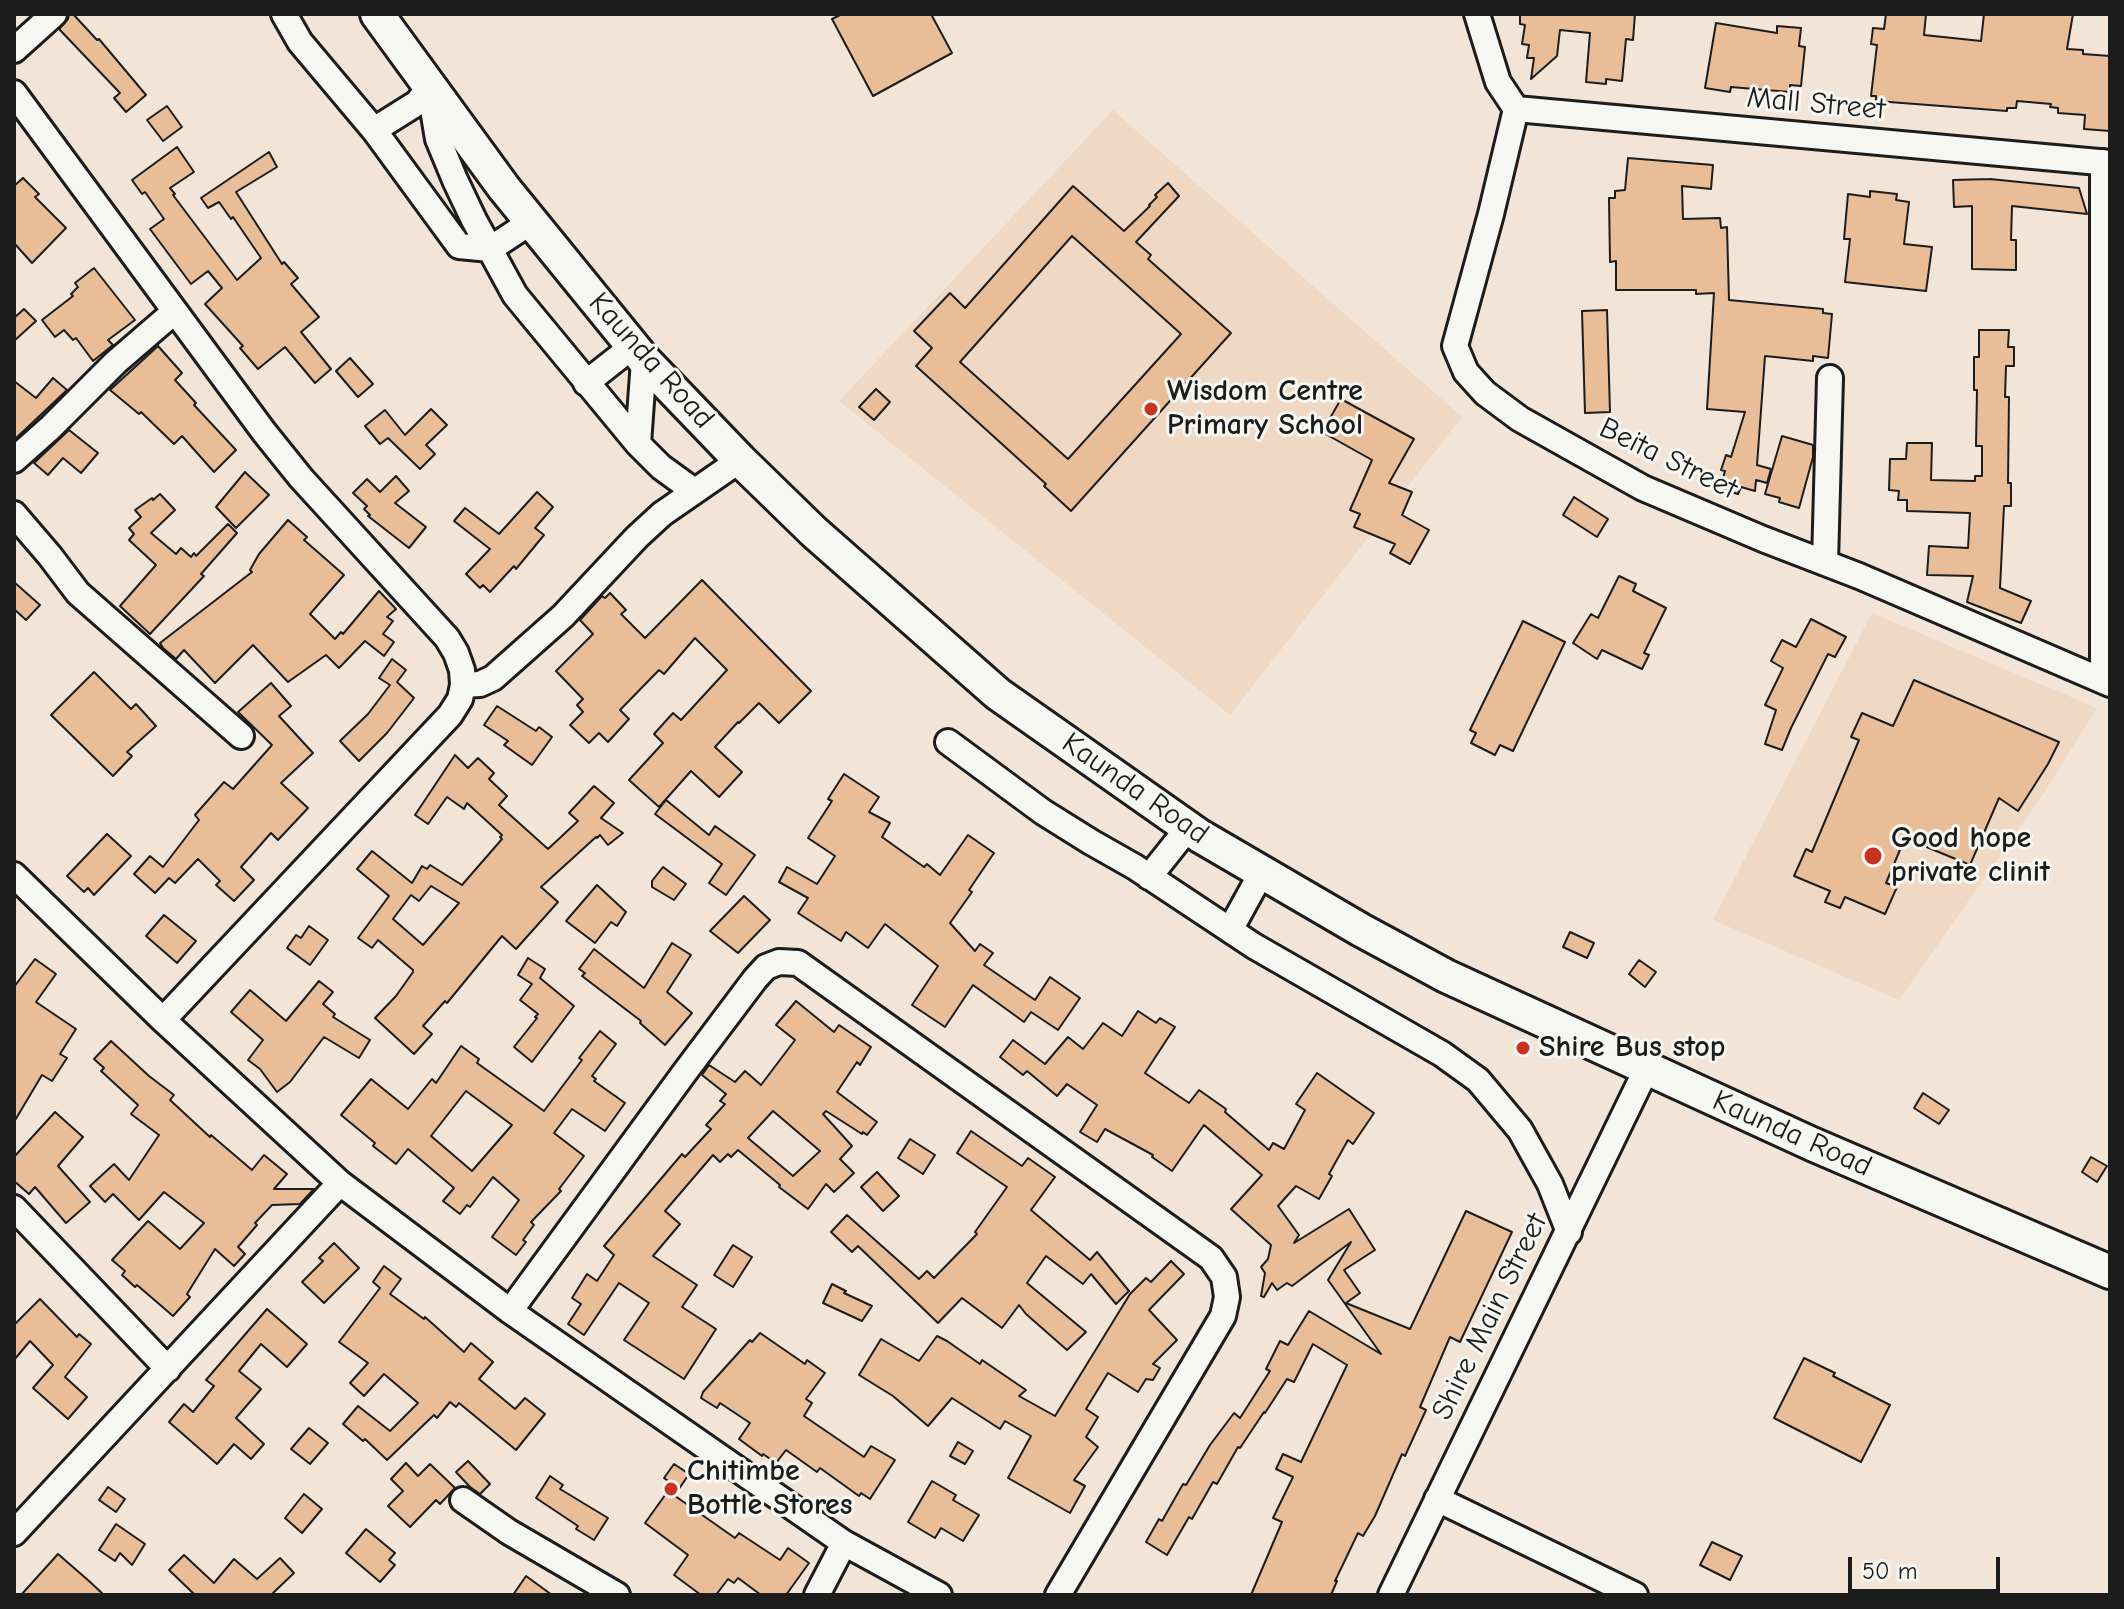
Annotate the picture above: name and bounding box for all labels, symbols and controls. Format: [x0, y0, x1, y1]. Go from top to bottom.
street label: Mall Street [1745, 80, 1887, 128]
street label: Kaunda Road [581, 286, 721, 436]
place label: Wisdom Centre Primary School [1167, 374, 1363, 444]
marker: Wisdom Centre Primary School [1142, 400, 1160, 418]
street label: Beita Street [1593, 410, 1743, 508]
street label: Kaunda Road [1055, 725, 1215, 853]
place label: Good hope private clinit [1891, 821, 2050, 892]
marker: Good hope private clinit [1862, 845, 1884, 867]
place label: Shire Bus stop [1539, 1030, 1725, 1066]
marker: Shire Bus stop [1514, 1039, 1532, 1057]
street label: Kaunda Road [1707, 1083, 1877, 1185]
street label: Shire Main Street [1425, 1208, 1555, 1426]
place label: Chitimbe Bottle Stores [687, 1454, 853, 1524]
marker: Chitimbe Bottle Stores [662, 1480, 680, 1498]
scale bar [1852, 1541, 2004, 1591]
text: 50 m [1862, 1557, 1918, 1585]

